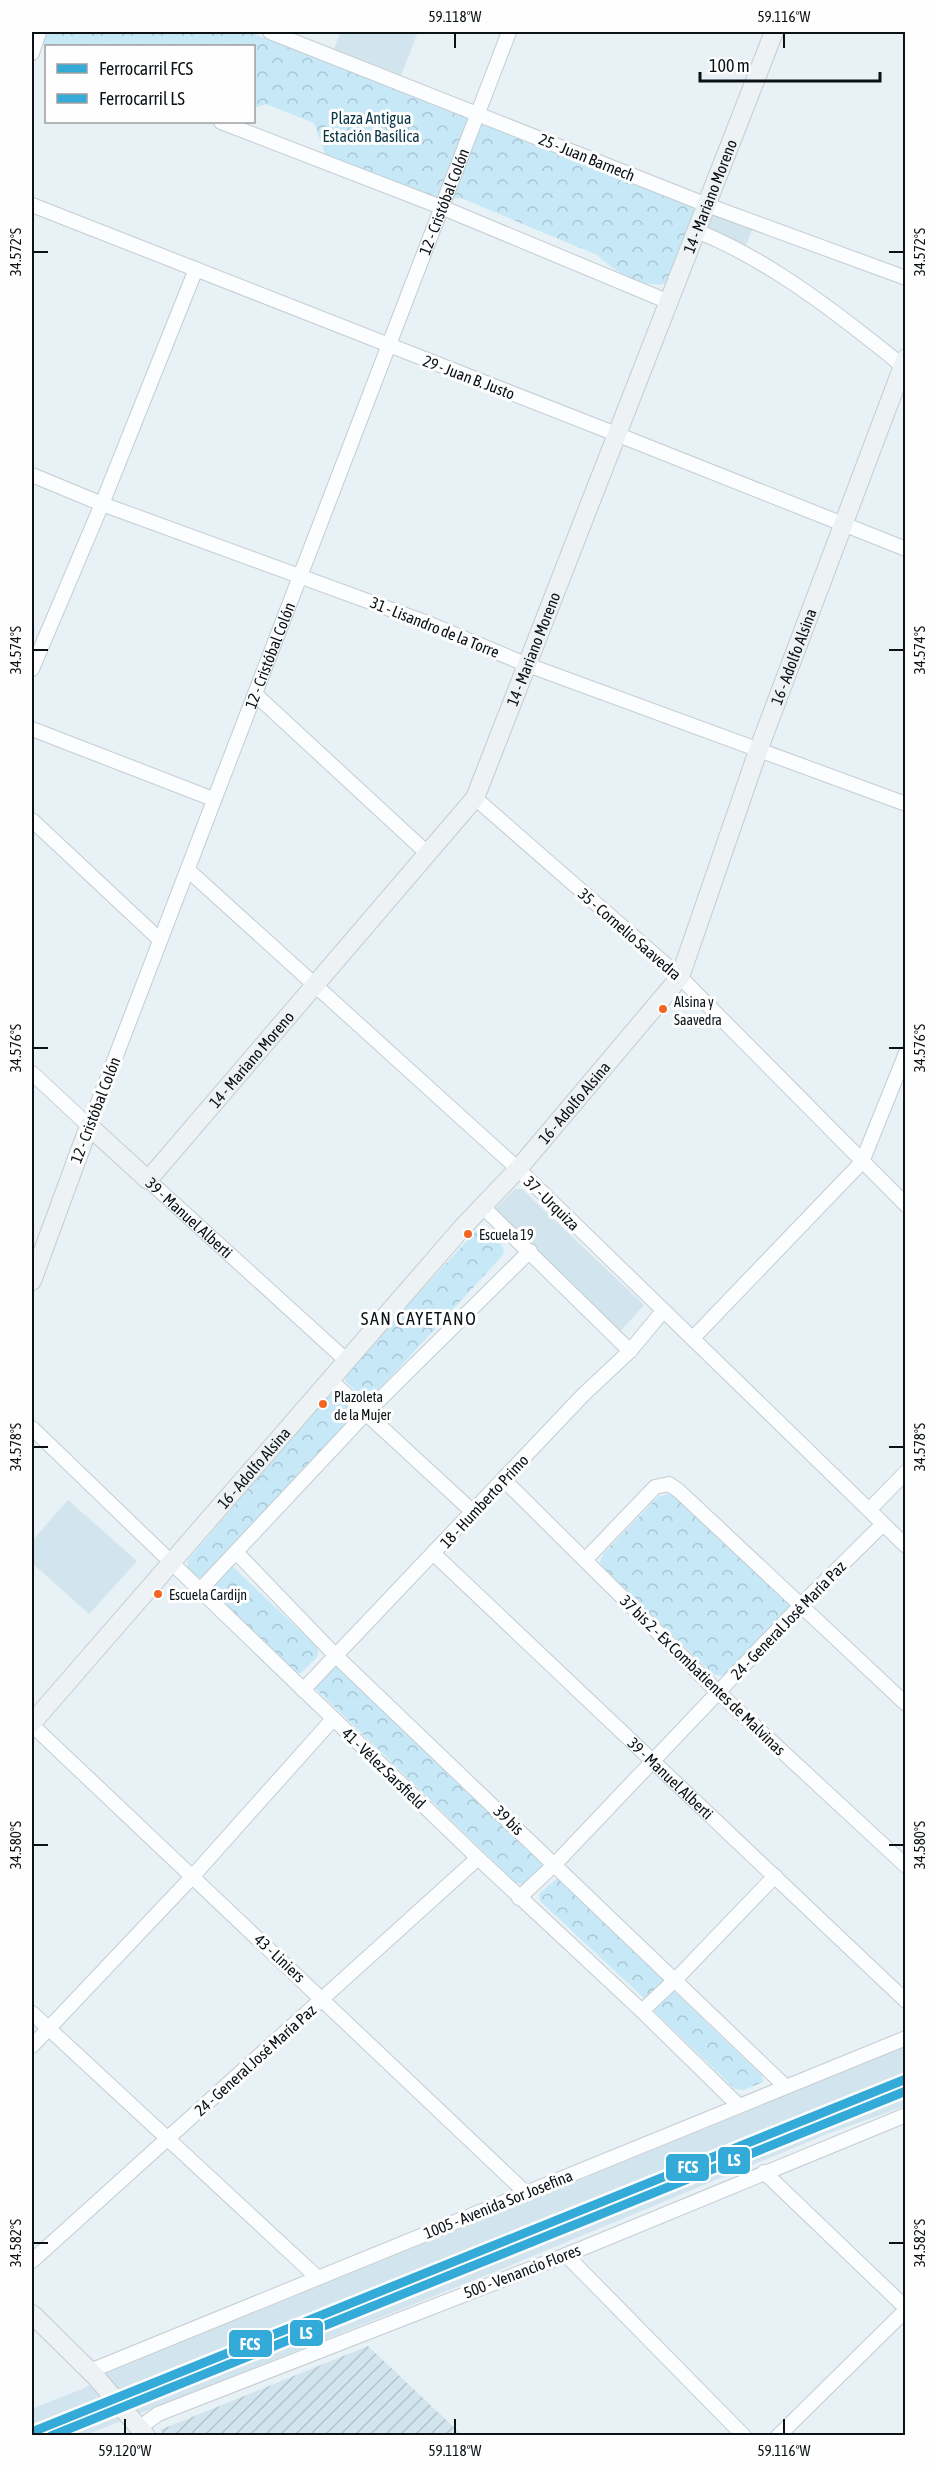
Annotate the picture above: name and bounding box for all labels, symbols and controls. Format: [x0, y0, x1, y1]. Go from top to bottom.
text: 59.118°W [429, 8, 482, 25]
text: 59.116°W [758, 8, 811, 25]
legend [45, 45, 255, 123]
scale bar [700, 45, 880, 83]
text: 100 m [709, 55, 750, 76]
text: Ferrocarril FCS [99, 58, 194, 79]
text: Ferrocarril LS [99, 88, 185, 109]
park label: Plaza Antigua Estación Basílica [322, 109, 420, 145]
street label: 25 - Juan Barnech [536, 130, 638, 184]
street label: 14 - Mariano Moreno [680, 137, 740, 256]
street label: 12 - Cristóbal Colón [415, 146, 472, 257]
text: 34.572°S [7, 228, 24, 276]
text: 34.572°S [911, 228, 928, 276]
street label: 29 - Juan B. Justo [421, 351, 517, 403]
street label: 14 - Mariano Moreno [503, 589, 564, 708]
street label: 31 - Lisandro de la Torre [368, 593, 502, 661]
street label: 12 - Cristóbal Colón [241, 600, 298, 711]
street label: 16 - Adolfo Alsina [767, 606, 820, 707]
text: 34.574°S [7, 626, 24, 674]
text: 34.574°S [911, 626, 928, 674]
street label: 35 - Cornelio Saavedra [575, 885, 685, 983]
place label: Alsina y Saavedra [674, 994, 722, 1028]
marker: Alsina y Saavedra [657, 1003, 669, 1015]
street label: 14 - Mariano Moreno [205, 1008, 297, 1111]
text: 34.576°S [7, 1024, 24, 1072]
text: 34.576°S [911, 1024, 928, 1072]
street label: 12 - Cristóbal Colón [66, 1054, 124, 1166]
street label: 16 - Adolfo Alsina [534, 1058, 614, 1147]
street label: 37 - Urquiza [520, 1172, 583, 1234]
street label: 39 - Manuel Alberti [142, 1174, 236, 1262]
place label: Escuela 19 [479, 1227, 534, 1243]
marker: Escuela 19 [462, 1228, 474, 1240]
district label: SAN CAYETANO [361, 1308, 477, 1329]
place label: Plazoleta de la Mujer [334, 1389, 392, 1423]
marker: Plazoleta de la Mujer [317, 1398, 329, 1410]
text: 34.578°S [7, 1423, 24, 1471]
text: 34.578°S [911, 1423, 928, 1471]
street label: 16 - Adolfo Alsina [214, 1424, 294, 1512]
street label: 18 - Humberto Primo [436, 1451, 532, 1551]
street label: 24 - General José María Paz [727, 1557, 849, 1683]
place label: Escuela Cardijn [169, 1587, 247, 1603]
marker: Escuela Cardijn [152, 1588, 164, 1600]
street label: 37 bis 2 - Ex Combatientes de Malvinas [617, 1591, 789, 1759]
street label: 41 - Vélez Sarsfield [339, 1724, 429, 1812]
street label: 39 - Manuel Alberti [624, 1734, 717, 1823]
street label: 39 bis [490, 1802, 528, 1839]
text: 34.580°S [7, 1821, 24, 1869]
text: 34.580°S [911, 1821, 928, 1869]
street label: 43 - Liniers [251, 1930, 309, 1986]
street label: 24 - General José María Paz [191, 2001, 320, 2119]
line badge: LS [717, 2146, 751, 2175]
text: LS [728, 2151, 741, 2169]
line badge: FCS [665, 2153, 710, 2182]
text: FCS [678, 2158, 698, 2176]
street label: 1005 - Avenida Sor Josefina [421, 2166, 575, 2242]
text: 34.582°S [7, 2219, 24, 2267]
text: 34.582°S [911, 2219, 928, 2267]
street label: 500 - Venancio Flores [461, 2240, 583, 2302]
line badge: LS [289, 2319, 324, 2347]
text: LS [300, 2324, 313, 2342]
line badge: FCS [228, 2329, 273, 2358]
text: FCS [240, 2335, 260, 2353]
text: 59.120°W [99, 2442, 152, 2459]
text: 59.118°W [429, 2442, 482, 2459]
text: 59.116°W [758, 2442, 811, 2459]

